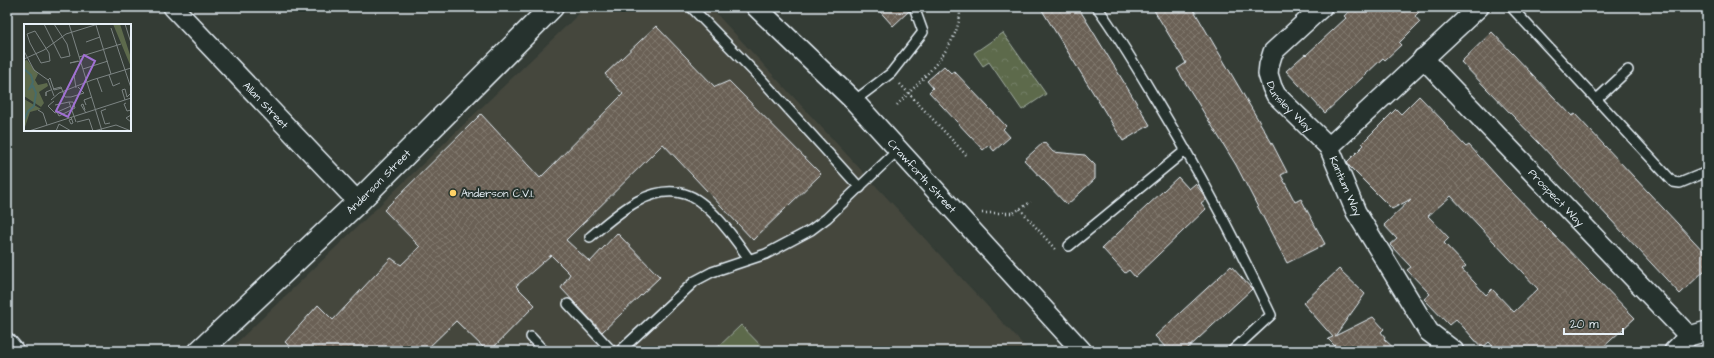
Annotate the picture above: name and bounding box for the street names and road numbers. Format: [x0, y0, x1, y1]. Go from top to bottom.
street label: Allan Street [239, 78, 292, 133]
street label: Dunsley Way [1263, 79, 1316, 136]
street label: Crawforth Street [884, 136, 960, 217]
street label: Anderson Street [343, 146, 415, 217]
street label: Kantium Way [1325, 154, 1365, 219]
street label: Prospect Way [1525, 166, 1587, 231]

